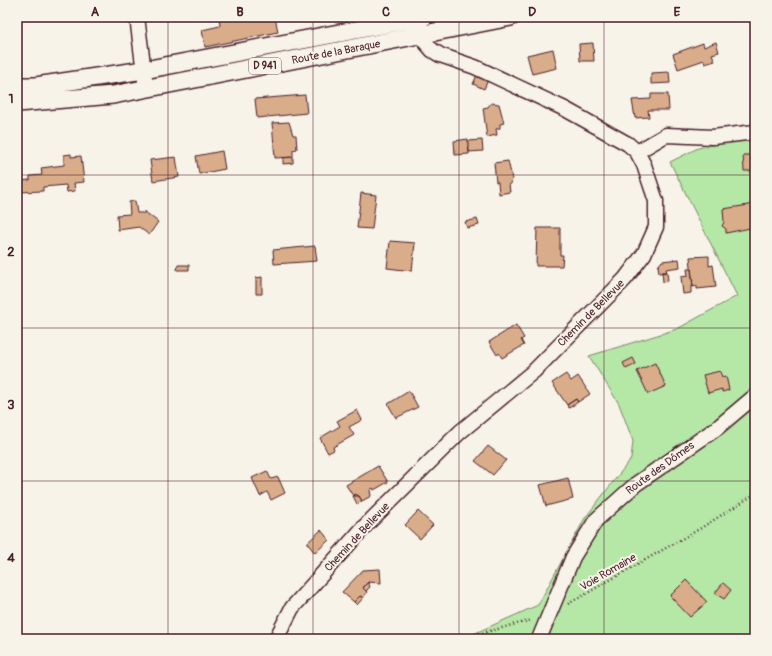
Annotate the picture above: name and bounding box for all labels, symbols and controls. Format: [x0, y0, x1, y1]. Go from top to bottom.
text: A [91, 4, 100, 20]
text: B [236, 4, 244, 20]
text: C [382, 4, 390, 20]
text: D [528, 4, 536, 20]
text: E [674, 4, 681, 20]
street label: Route de la Baraque [291, 37, 382, 67]
road number: D 941 [249, 58, 281, 74]
text: 1 [8, 91, 14, 107]
text: 2 [7, 244, 15, 260]
street label: Chemin de Bellevue [555, 277, 627, 349]
text: 3 [7, 397, 15, 413]
street label: Route des Dômes [623, 439, 697, 497]
street label: Chemin de Bellevue [322, 500, 392, 574]
text: 4 [7, 550, 15, 566]
street label: Voie Romaine [578, 550, 639, 593]

